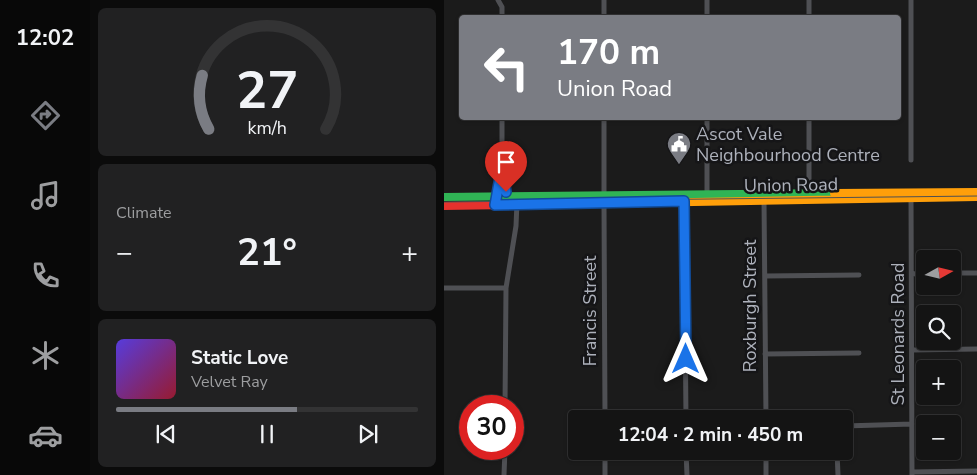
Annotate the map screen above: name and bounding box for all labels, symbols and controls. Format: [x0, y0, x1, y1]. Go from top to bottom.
text: 12:02 [16, 23, 74, 53]
text: 170 m [557, 29, 660, 76]
icon: left [474, 35, 539, 100]
text: 27 [236, 55, 298, 126]
text: Union Road [557, 74, 672, 104]
icon: directions [28, 98, 63, 133]
text: km/h [247, 116, 287, 140]
place label: Ascot Vale Neighbourhood Centre [696, 122, 880, 167]
public building icon: Ascot Vale Neighbourhood Centre [666, 131, 692, 165]
pin [485, 141, 527, 192]
icon: arrive [492, 148, 520, 176]
street label: Union Road [744, 172, 838, 198]
icon: music [28, 178, 63, 213]
text: Climate [116, 202, 171, 224]
text: 21° [237, 227, 297, 278]
text: − [116, 234, 133, 272]
text: + [401, 234, 418, 272]
street label: Roxburgh Street [738, 239, 762, 372]
north arrow [916, 250, 962, 295]
map controls [916, 250, 961, 460]
street label: Francis Street [578, 255, 602, 366]
icon: phone [28, 258, 63, 293]
street label: St Leonards Road [886, 263, 910, 405]
button: search [916, 305, 961, 350]
position arrow [659, 332, 711, 384]
icon: climate [28, 338, 63, 373]
text: Static Love [191, 345, 288, 371]
button: + [916, 360, 961, 405]
text: Velvet Ray [191, 371, 268, 393]
speed limit sign: 30 [459, 395, 524, 460]
button: − [916, 415, 961, 460]
icon: car [28, 418, 63, 453]
icon: previous [152, 420, 180, 448]
icon: pause [253, 420, 281, 448]
icon: next [354, 420, 382, 448]
text: 12:04 · 2 min · 450 m [618, 422, 803, 448]

